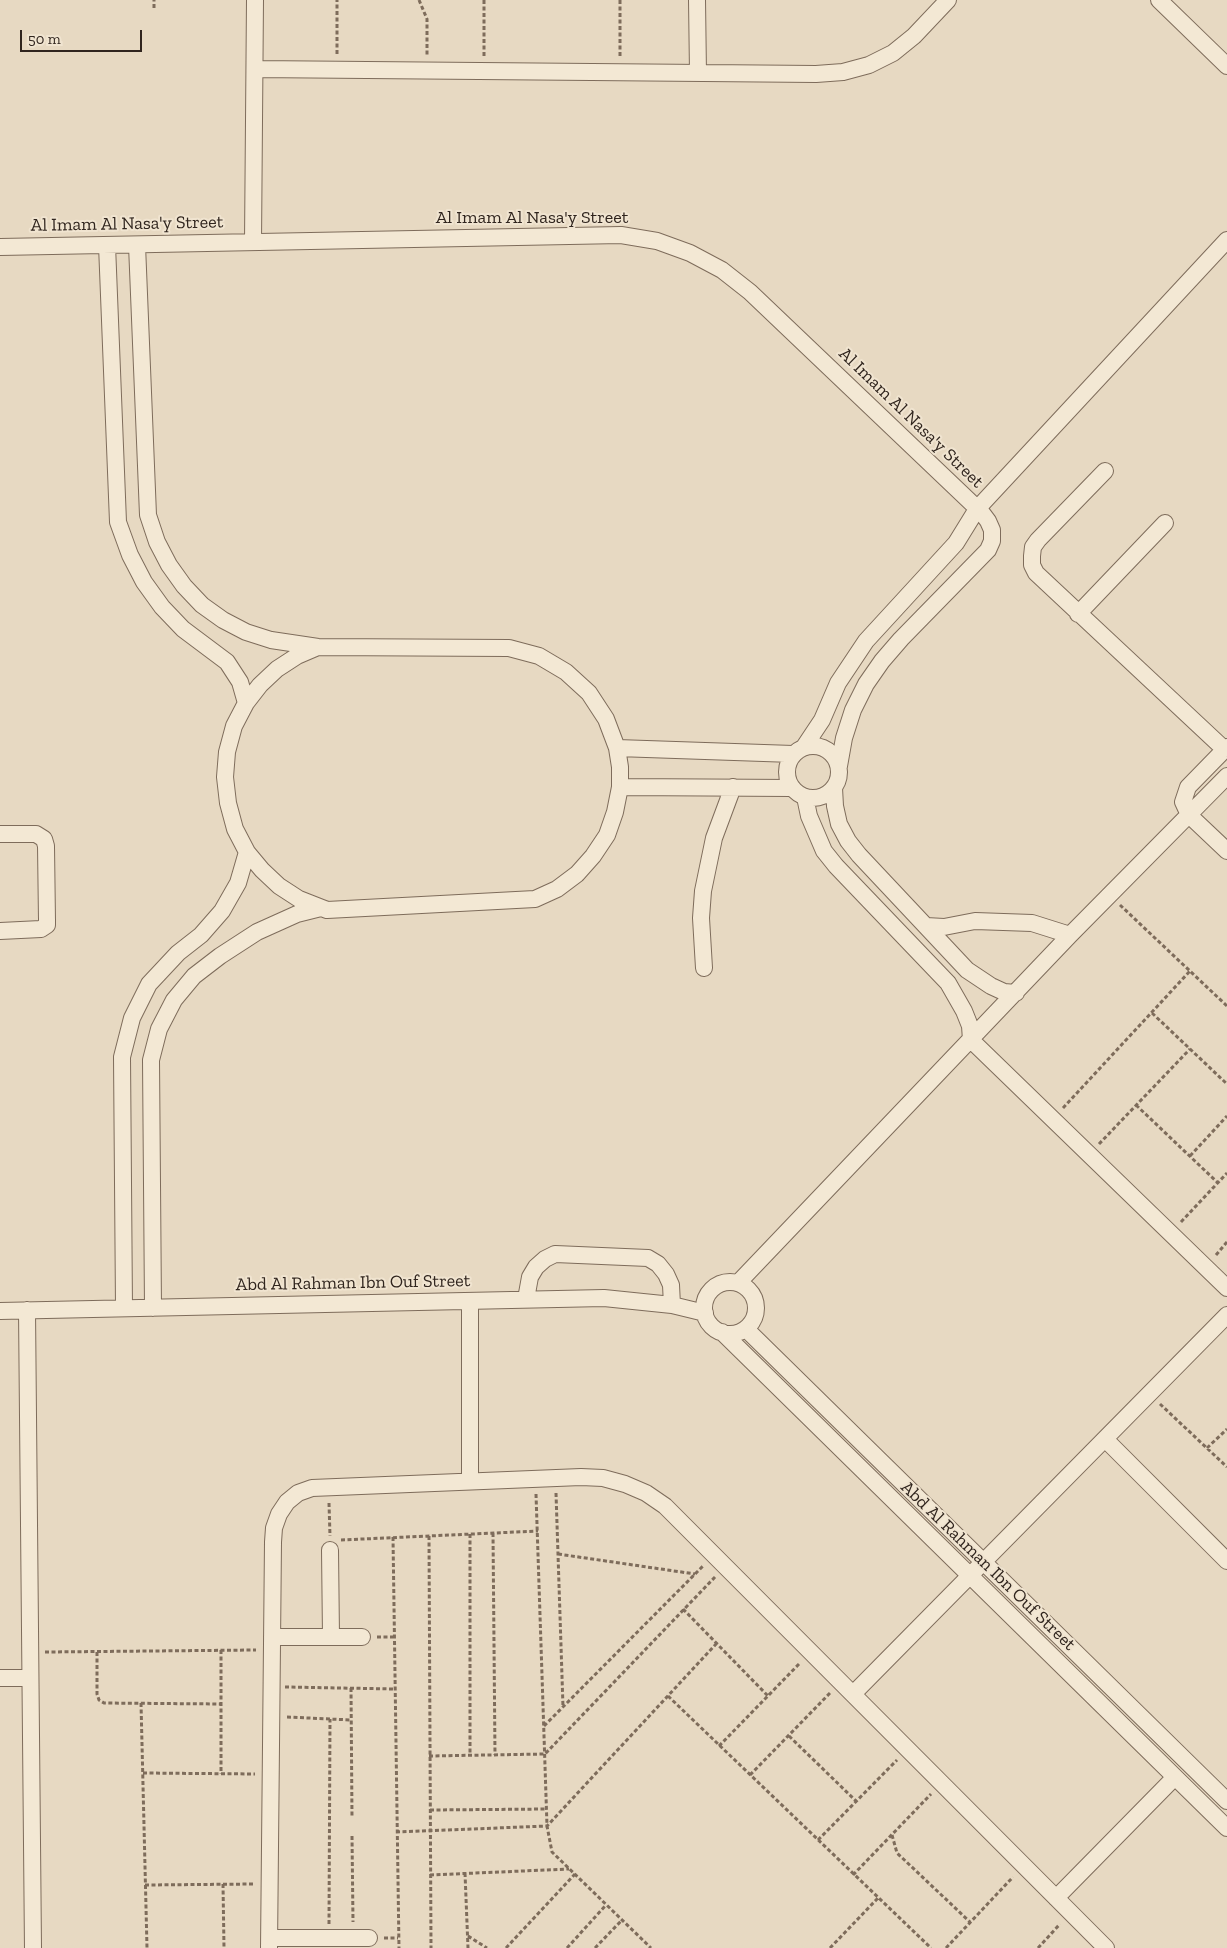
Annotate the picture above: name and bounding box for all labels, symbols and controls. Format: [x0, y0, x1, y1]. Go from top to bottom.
scale bar [22, 20, 145, 52]
text: 50 m [28, 30, 61, 48]
street label: Al Imam Al Nasa'y Street [436, 207, 628, 229]
street label: Al Imam Al Nasa'y Street [30, 212, 224, 236]
street label: Al Imam Al Nasa'y Street [834, 343, 988, 493]
street label: Abd Al Rahman Ibn Ouf Street [236, 1270, 470, 1296]
street label: Abd Al Rahman Ibn Ouf Street [896, 1477, 1080, 1655]

